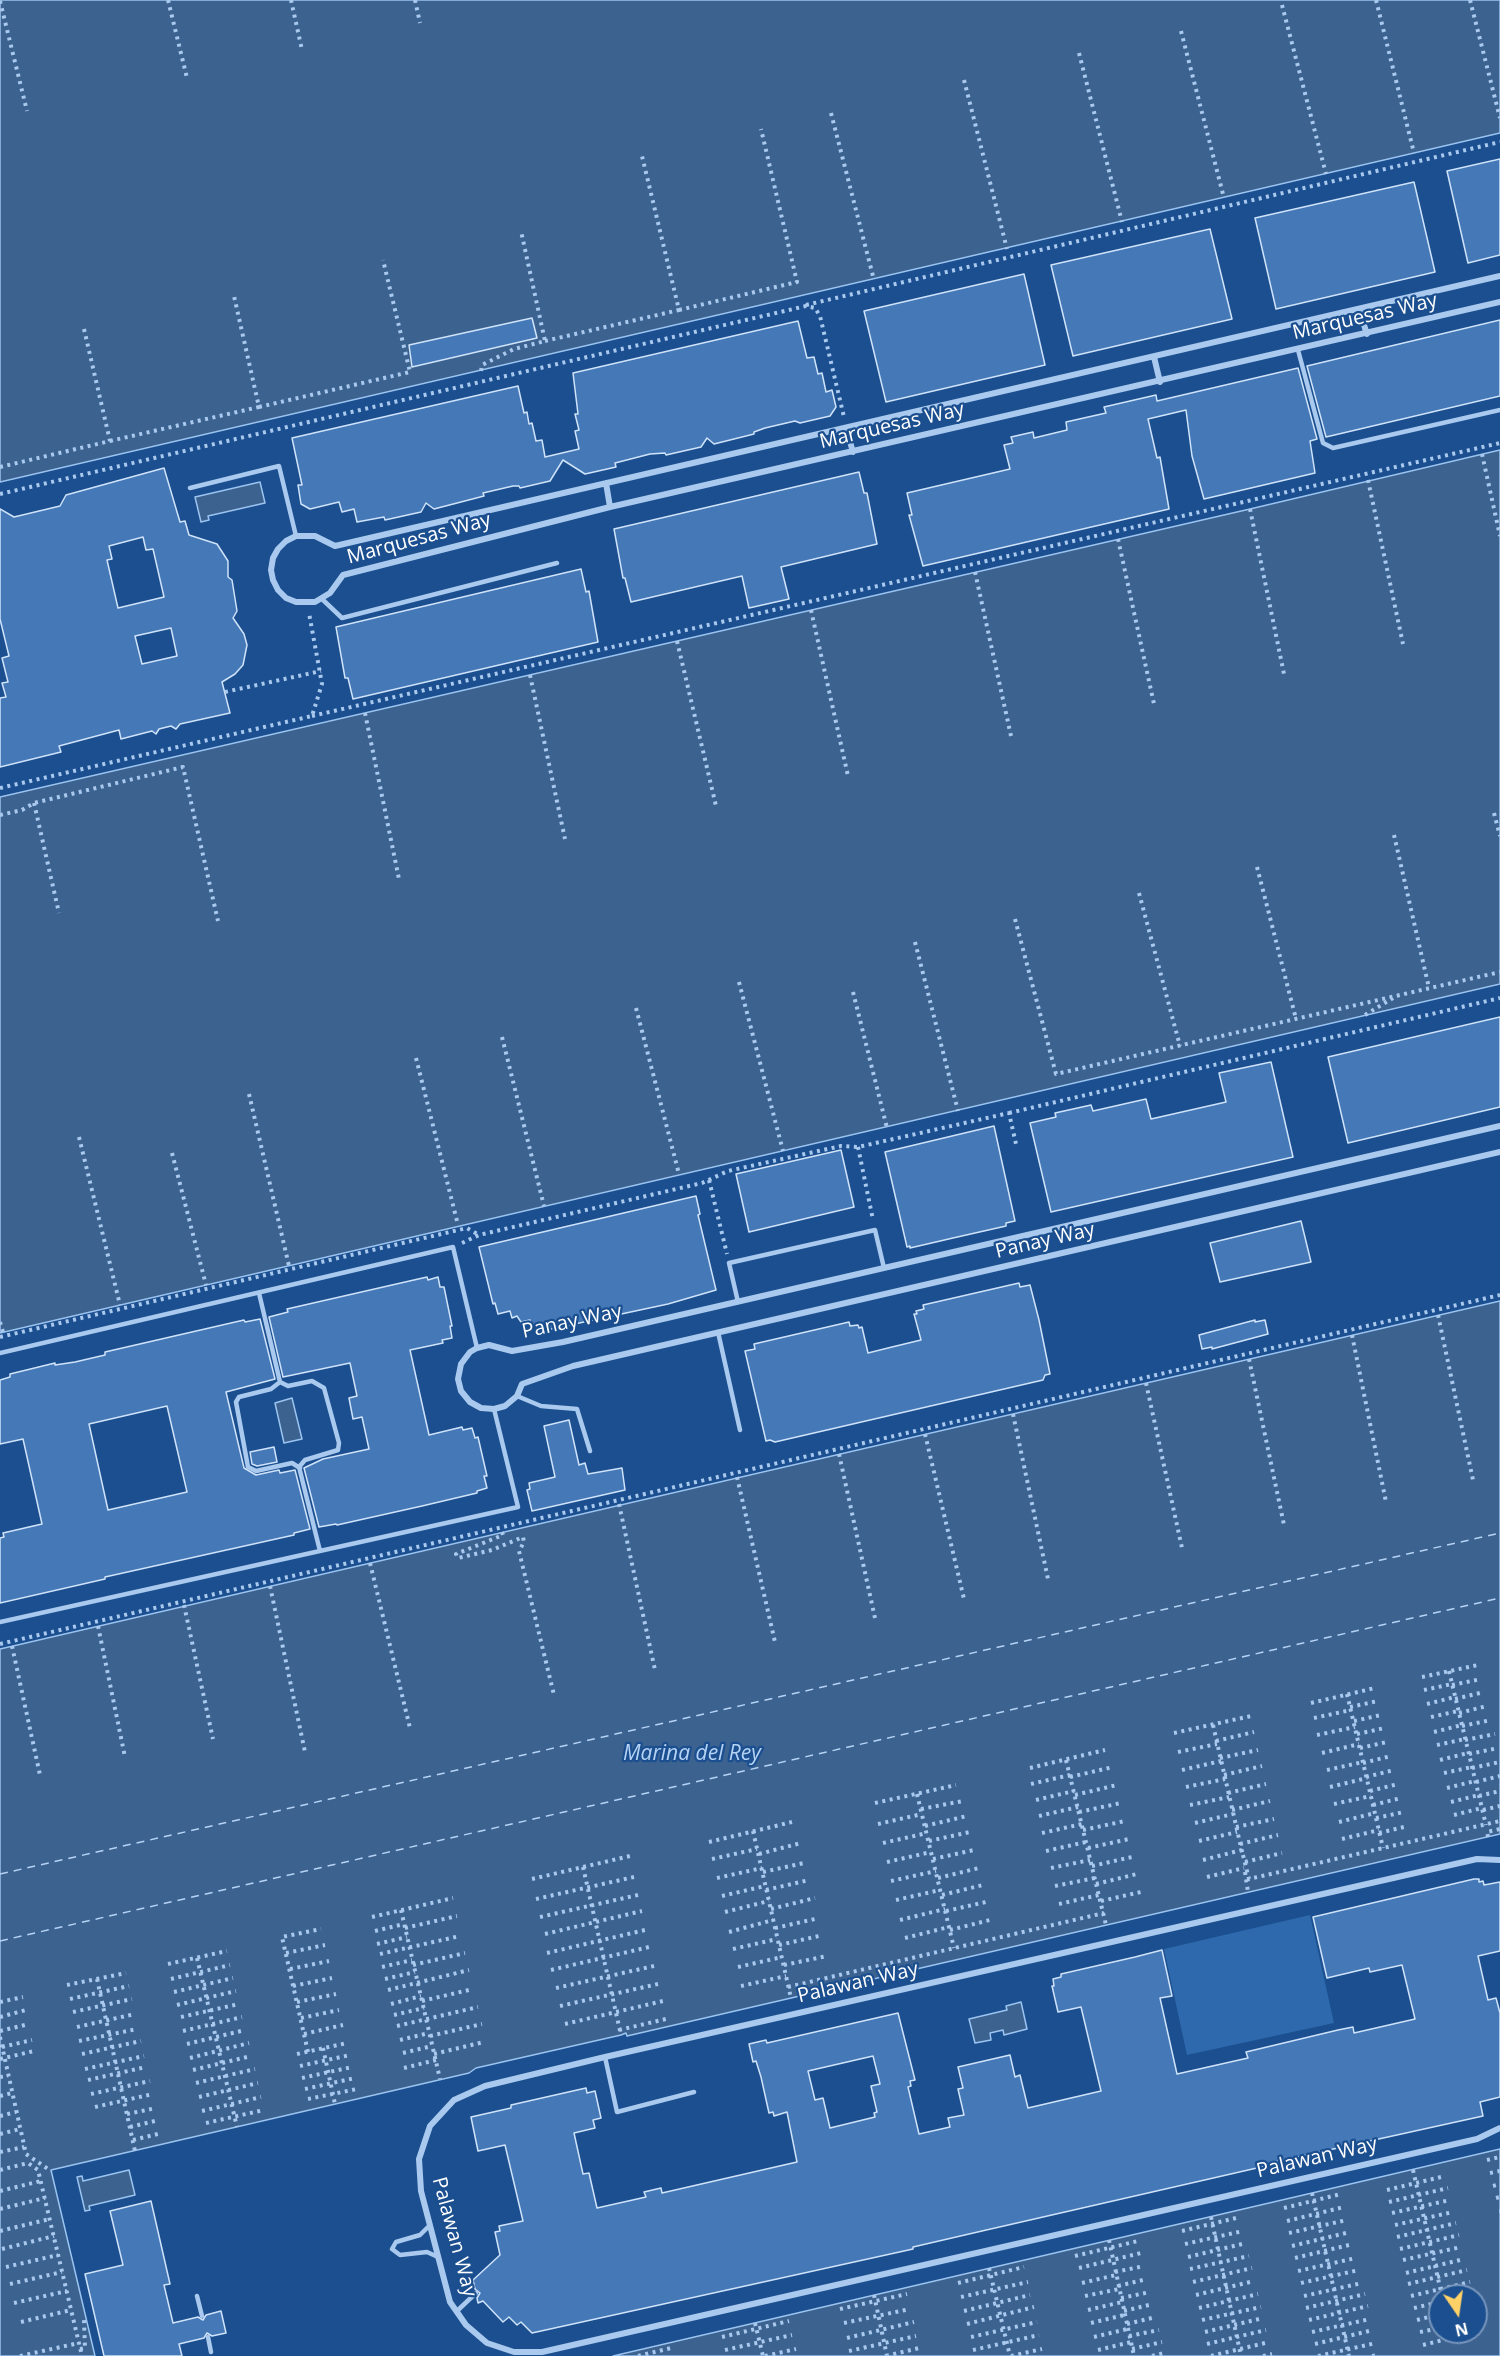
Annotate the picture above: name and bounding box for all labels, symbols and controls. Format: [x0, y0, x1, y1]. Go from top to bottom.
street label: Marquesas Way [1290, 289, 1440, 345]
street label: Marquesas Way [817, 398, 967, 454]
street label: Marquesas Way [344, 508, 494, 570]
street label: Panay Way [993, 1218, 1097, 1264]
street label: Panay Way [520, 1300, 624, 1344]
water label: Marina del Rey [623, 1741, 761, 1767]
street label: Palawan Way [795, 1957, 921, 2009]
street label: Palawan Way [1254, 2132, 1380, 2184]
street label: Palawan Way [426, 2175, 482, 2299]
north arrow [1428, 2284, 1488, 2344]
text: N [1453, 2317, 1470, 2342]

